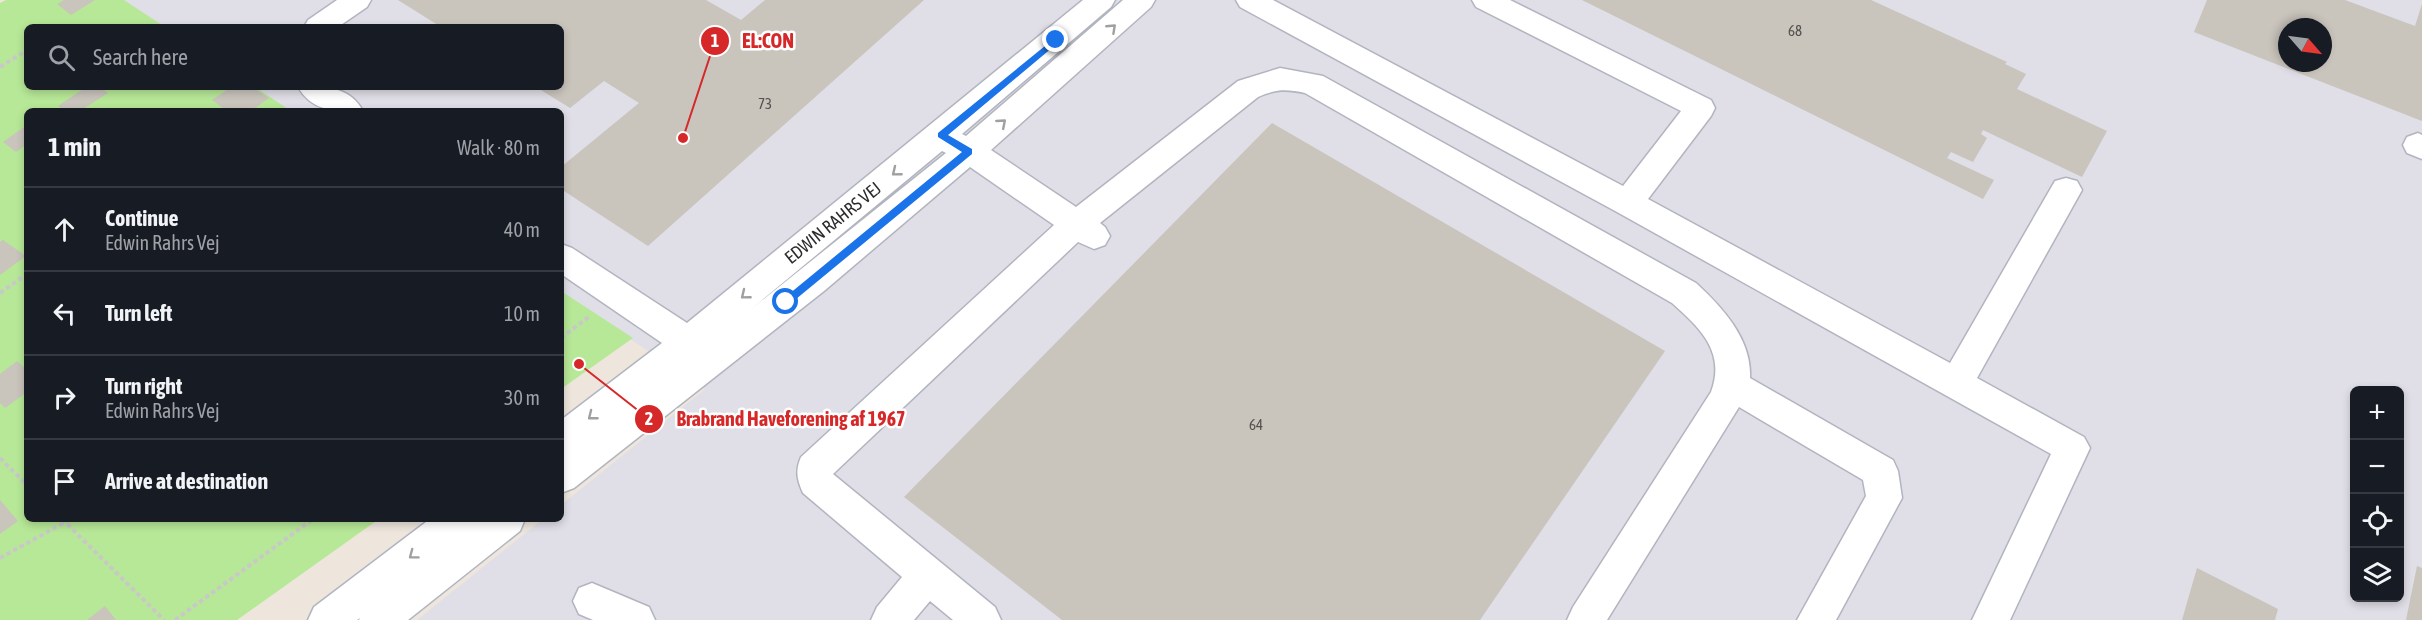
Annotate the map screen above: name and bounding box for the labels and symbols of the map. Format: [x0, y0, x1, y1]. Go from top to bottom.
north arrow [2278, 18, 2332, 72]
callout: EL:CON [700, 22, 806, 60]
house number: 68 [1788, 22, 1802, 39]
one-way arrow [1105, 24, 1116, 35]
route end [1042, 26, 1068, 52]
text: EL:CON [742, 29, 794, 52]
text: 1 [711, 30, 719, 51]
house number: 73 [758, 95, 772, 112]
one-way arrow [995, 119, 1006, 130]
one-way arrow [891, 165, 902, 176]
street label: EDWIN RAHRS VEJ [780, 177, 885, 268]
one-way arrow [740, 288, 751, 299]
route start [772, 288, 798, 314]
callout: Brabrand Haveforening af 1967 [634, 400, 917, 438]
text: Brabrand Haveforening af 1967 [677, 407, 905, 430]
text: 2 [645, 408, 653, 429]
one-way arrow [587, 409, 598, 420]
house number: 64 [1249, 416, 1263, 433]
one-way arrow [408, 547, 419, 558]

